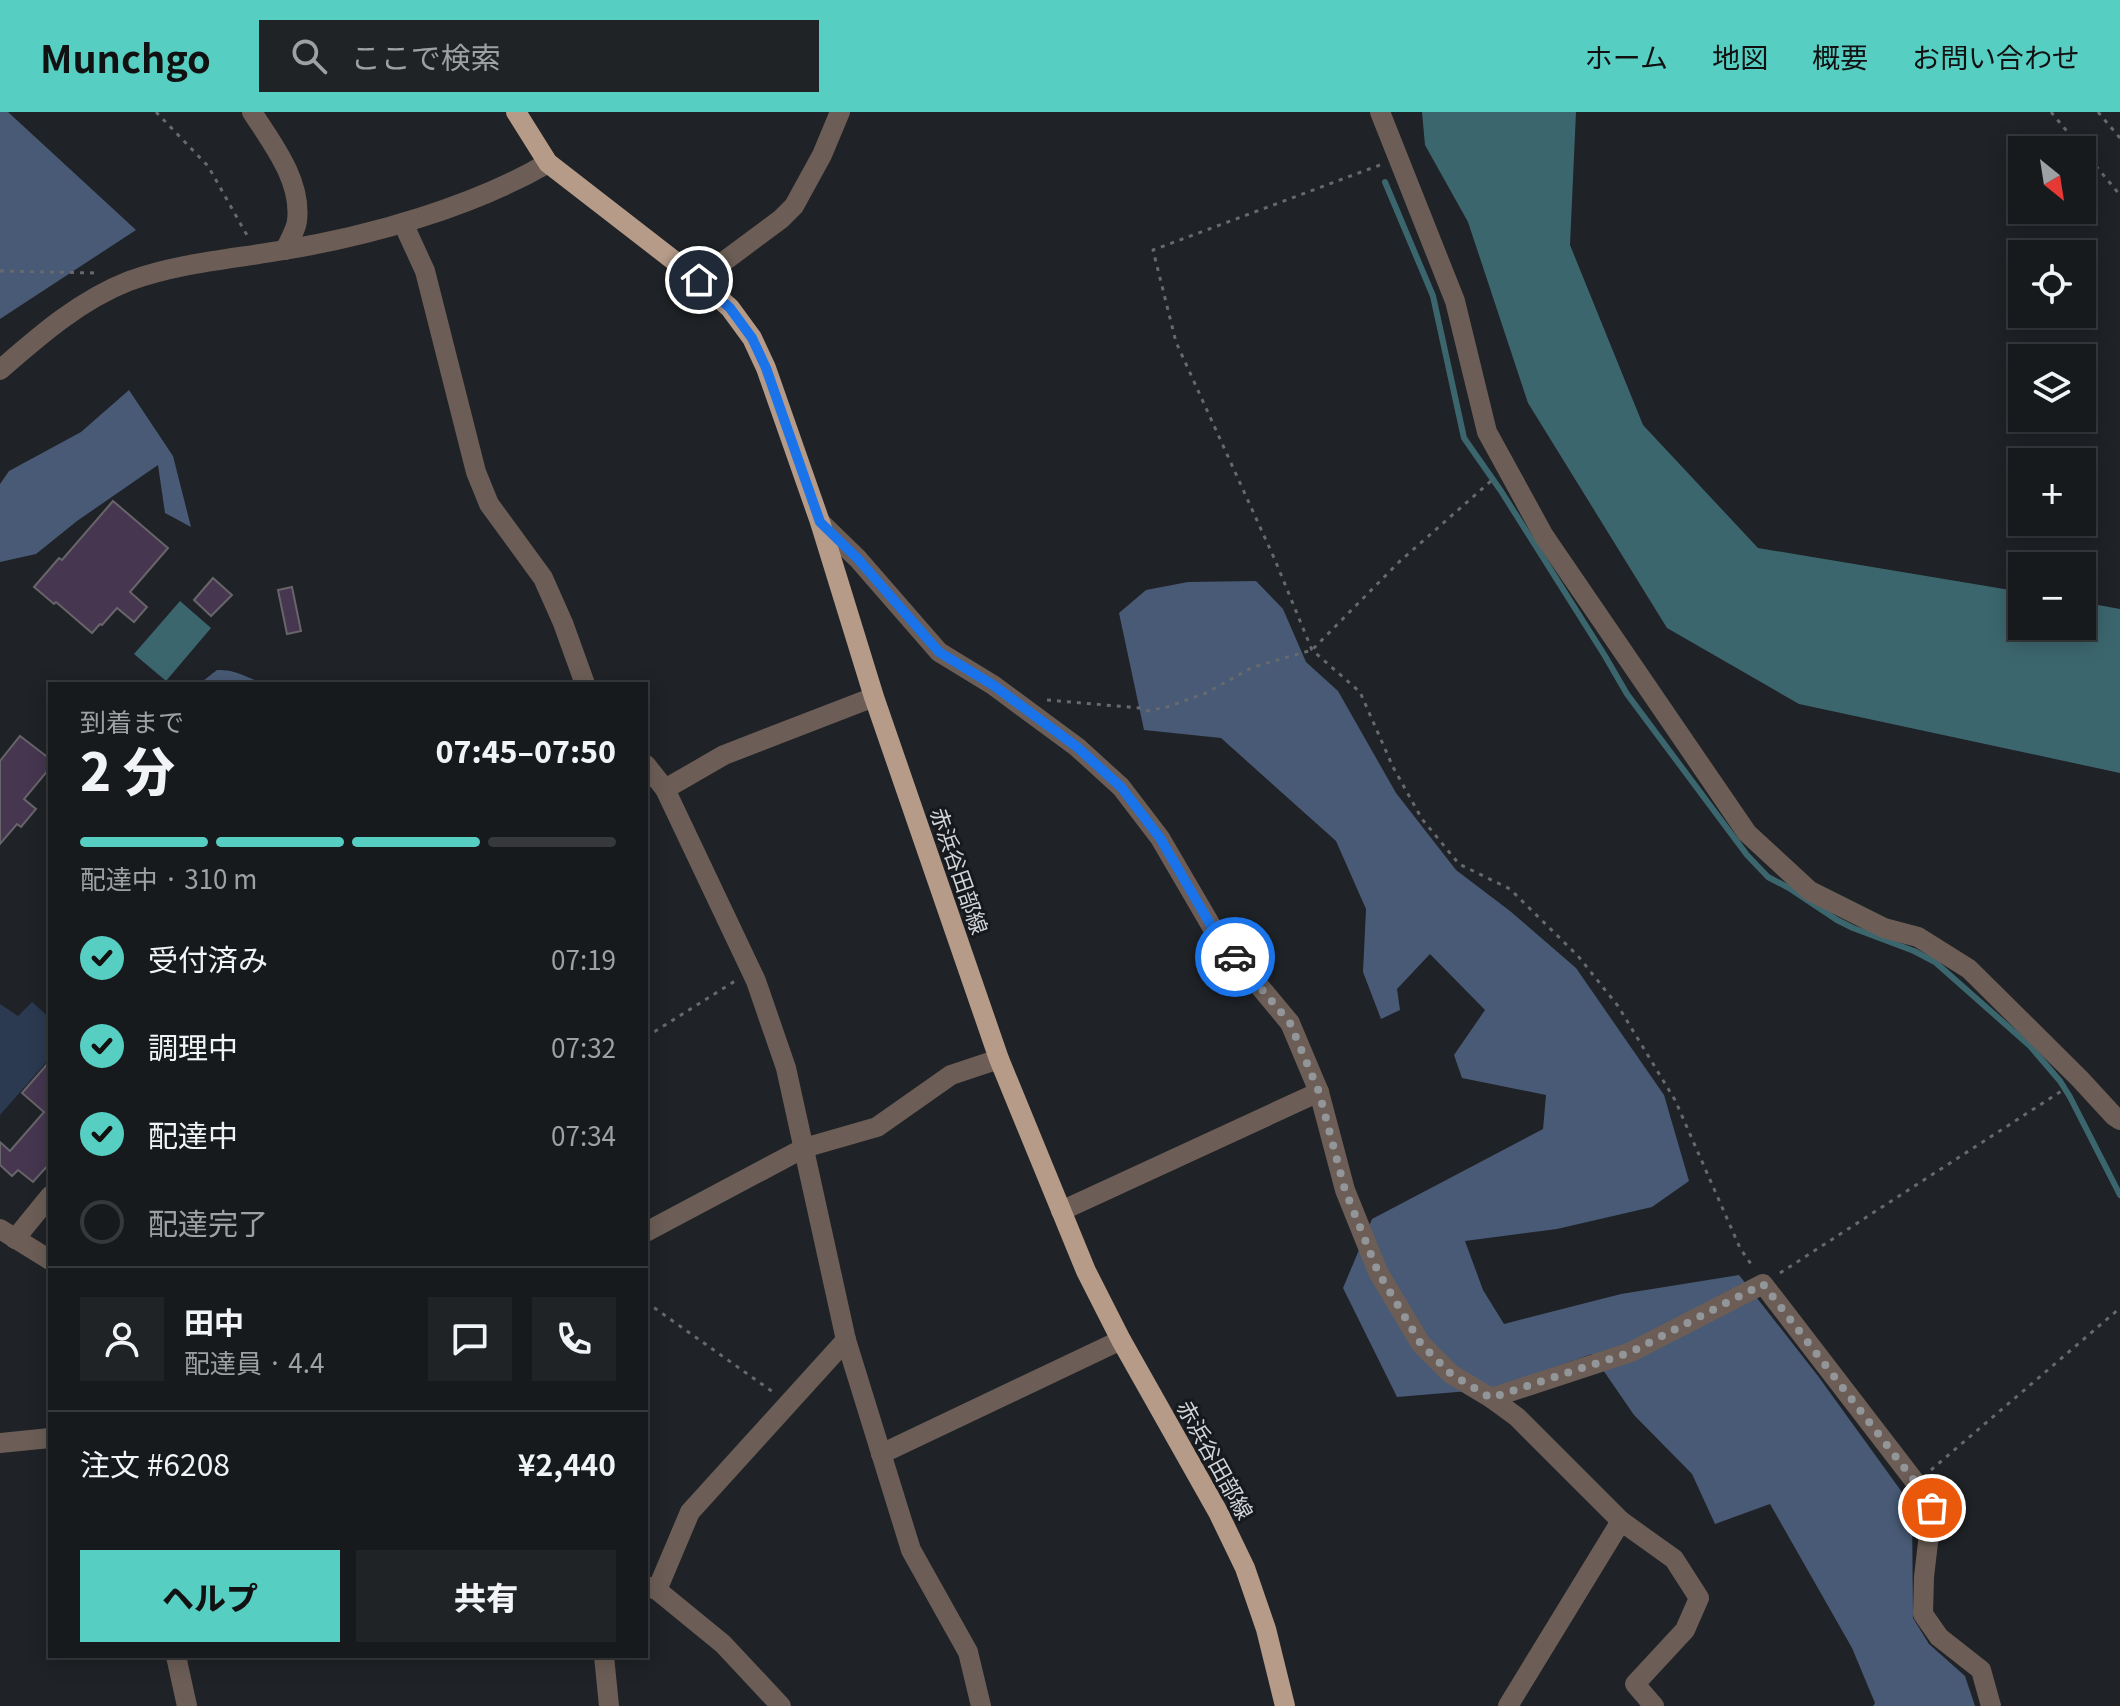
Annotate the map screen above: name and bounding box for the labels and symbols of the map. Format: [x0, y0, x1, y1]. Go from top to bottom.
north arrow [2008, 136, 2096, 224]
pin [665, 246, 733, 314]
street label: 赤浜谷田部線 [924, 803, 998, 938]
courier [1195, 917, 1275, 997]
street label: 赤浜谷田部線 [1171, 1394, 1263, 1525]
pin [1898, 1474, 1966, 1542]

